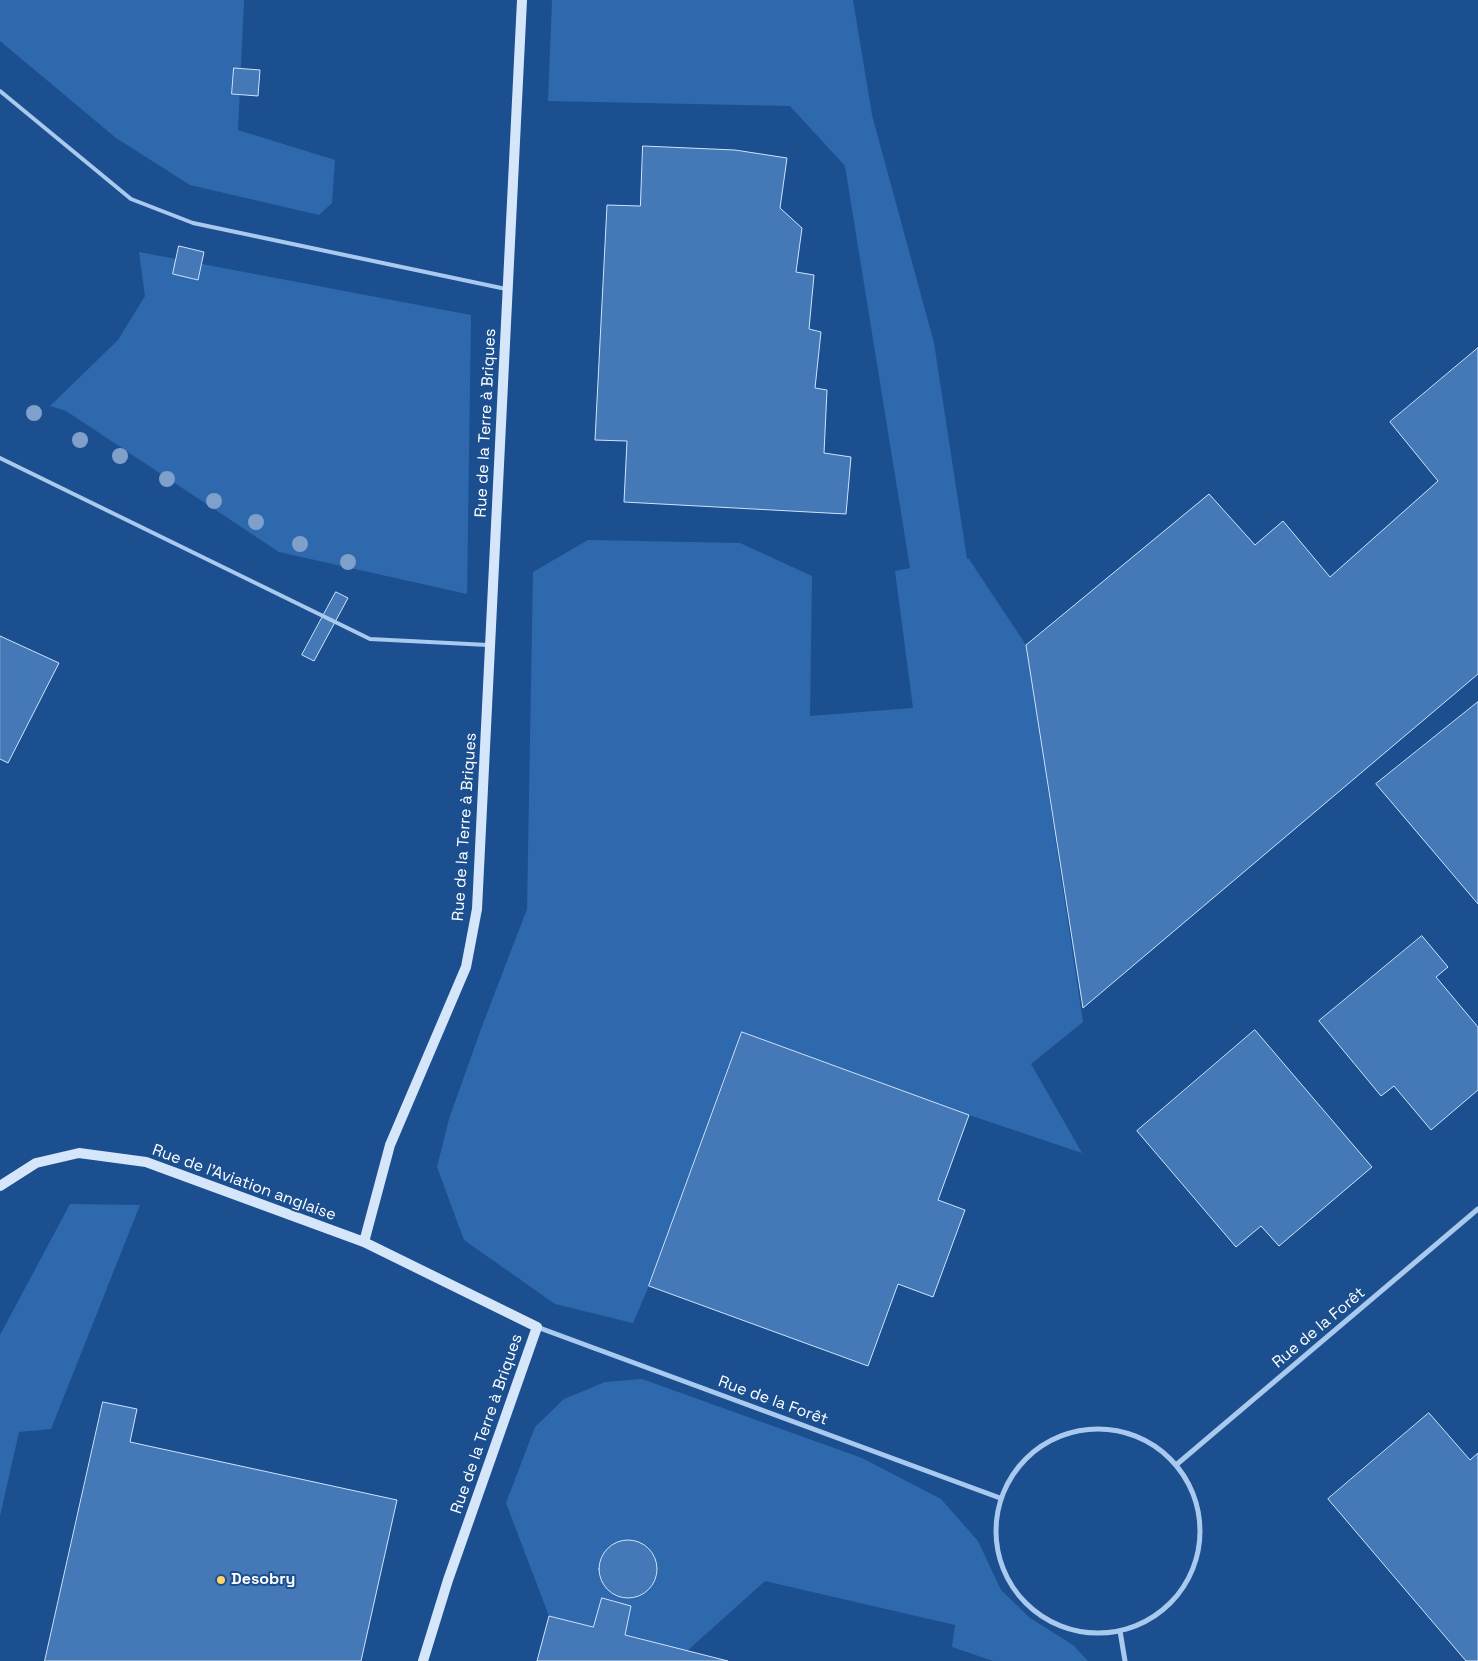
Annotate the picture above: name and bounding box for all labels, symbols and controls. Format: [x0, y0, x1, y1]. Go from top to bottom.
street label: Rue de la Terre à Briques [471, 328, 501, 518]
street label: Rue de la Terre à Briques [449, 732, 481, 922]
street label: Rue de l'Aviation anglaise [149, 1141, 339, 1225]
street label: Rue de la Forêt [1269, 1284, 1369, 1372]
street label: Rue de la Terre à Briques [447, 1331, 527, 1517]
street label: Rue de la Forêt [716, 1372, 830, 1430]
place label: Desobry [231, 1570, 295, 1590]
marker: Desobry [215, 1574, 227, 1586]

